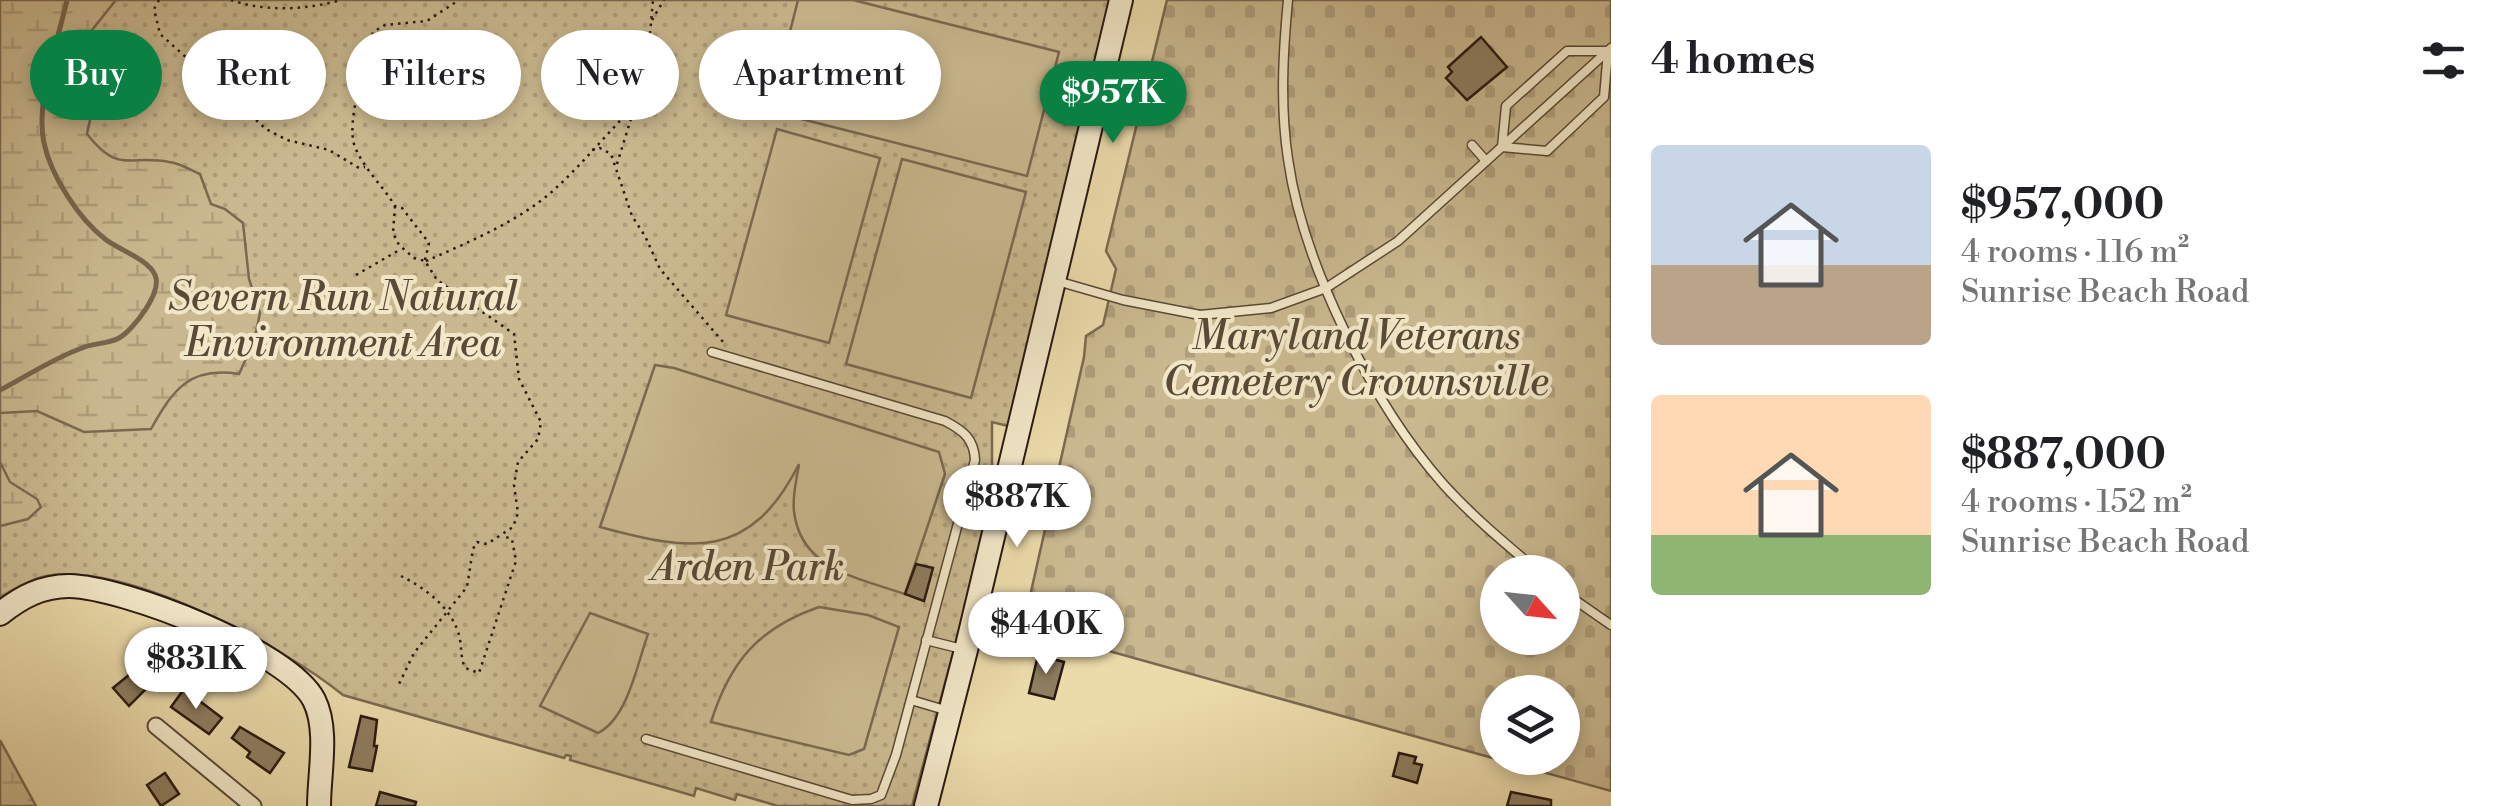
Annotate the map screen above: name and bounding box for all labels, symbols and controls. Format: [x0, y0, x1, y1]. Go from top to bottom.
chip: Buy [30, 30, 162, 120]
chip: Rent [182, 30, 326, 120]
chip: Filters [346, 30, 521, 120]
chip: New [541, 30, 679, 120]
chip: Apartment [699, 30, 941, 120]
icon: filters [2416, 33, 2471, 88]
text: 4 homes [1651, 34, 1815, 87]
pin: $957K [1043, 61, 1183, 146]
text: $957K [1062, 73, 1164, 113]
text: $957,000 [1961, 179, 2164, 232]
icon: home [1731, 185, 1851, 305]
text: 4 rooms · 116 m² [1961, 232, 2189, 272]
text: Sunrise Beach Road [1961, 272, 2249, 312]
park label: Severn Run Natural Environment Area [168, 273, 518, 369]
park label: Maryland Veterans Cemetery Crownsville [1163, 312, 1549, 408]
text: $887,000 [1961, 429, 2166, 482]
icon: home [1731, 435, 1851, 555]
pin: $887K [947, 465, 1087, 550]
text: $887K [965, 477, 1069, 517]
text: 4 rooms · 152 m² [1961, 482, 2192, 522]
text: Sunrise Beach Road [1961, 522, 2249, 562]
park label: Arden Park [648, 543, 844, 593]
north arrow [1480, 555, 1580, 655]
map controls [1480, 555, 1580, 775]
pin: $440K [976, 592, 1116, 677]
text: $440K [990, 604, 1102, 644]
pin: $831K [126, 627, 266, 712]
text: $831K [146, 639, 246, 679]
button: layers [1480, 675, 1580, 775]

